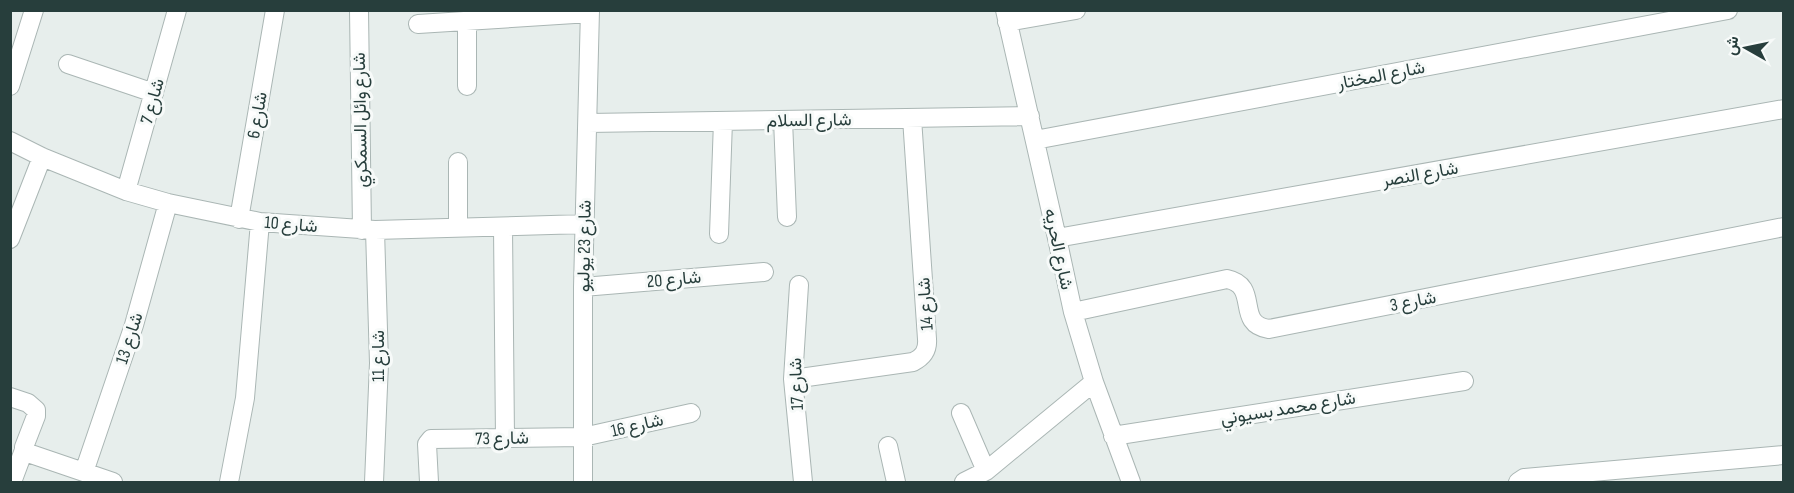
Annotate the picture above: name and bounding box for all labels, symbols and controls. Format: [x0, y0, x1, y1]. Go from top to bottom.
north arrow [1716, 18, 1776, 78]
text: ش [1722, 35, 1744, 57]
street label: شارع وائل السمكري [349, 52, 376, 188]
street label: شارع المختار [1335, 57, 1427, 95]
street label: شارع 7 [136, 76, 170, 127]
street label: شارع 6 [243, 90, 273, 140]
street label: شارع السلام [766, 109, 852, 133]
street label: شارع النصر [1379, 157, 1460, 193]
street label: شارع 23 يوليو [573, 200, 597, 292]
street label: شارع الحريه [1039, 207, 1077, 292]
street label: شارع 10 [263, 212, 318, 238]
street label: شارع 20 [646, 267, 702, 293]
street label: شارع 14 [913, 277, 939, 331]
street label: شارع 3 [1388, 287, 1438, 317]
street label: شارع 13 [111, 310, 149, 367]
street label: شارع 11 [368, 330, 390, 382]
street label: شارع 17 [785, 357, 809, 411]
street label: شارع محمد بسيوني [1219, 387, 1358, 433]
street label: شارع 16 [609, 409, 666, 443]
street label: شارع 73 [475, 428, 529, 450]

